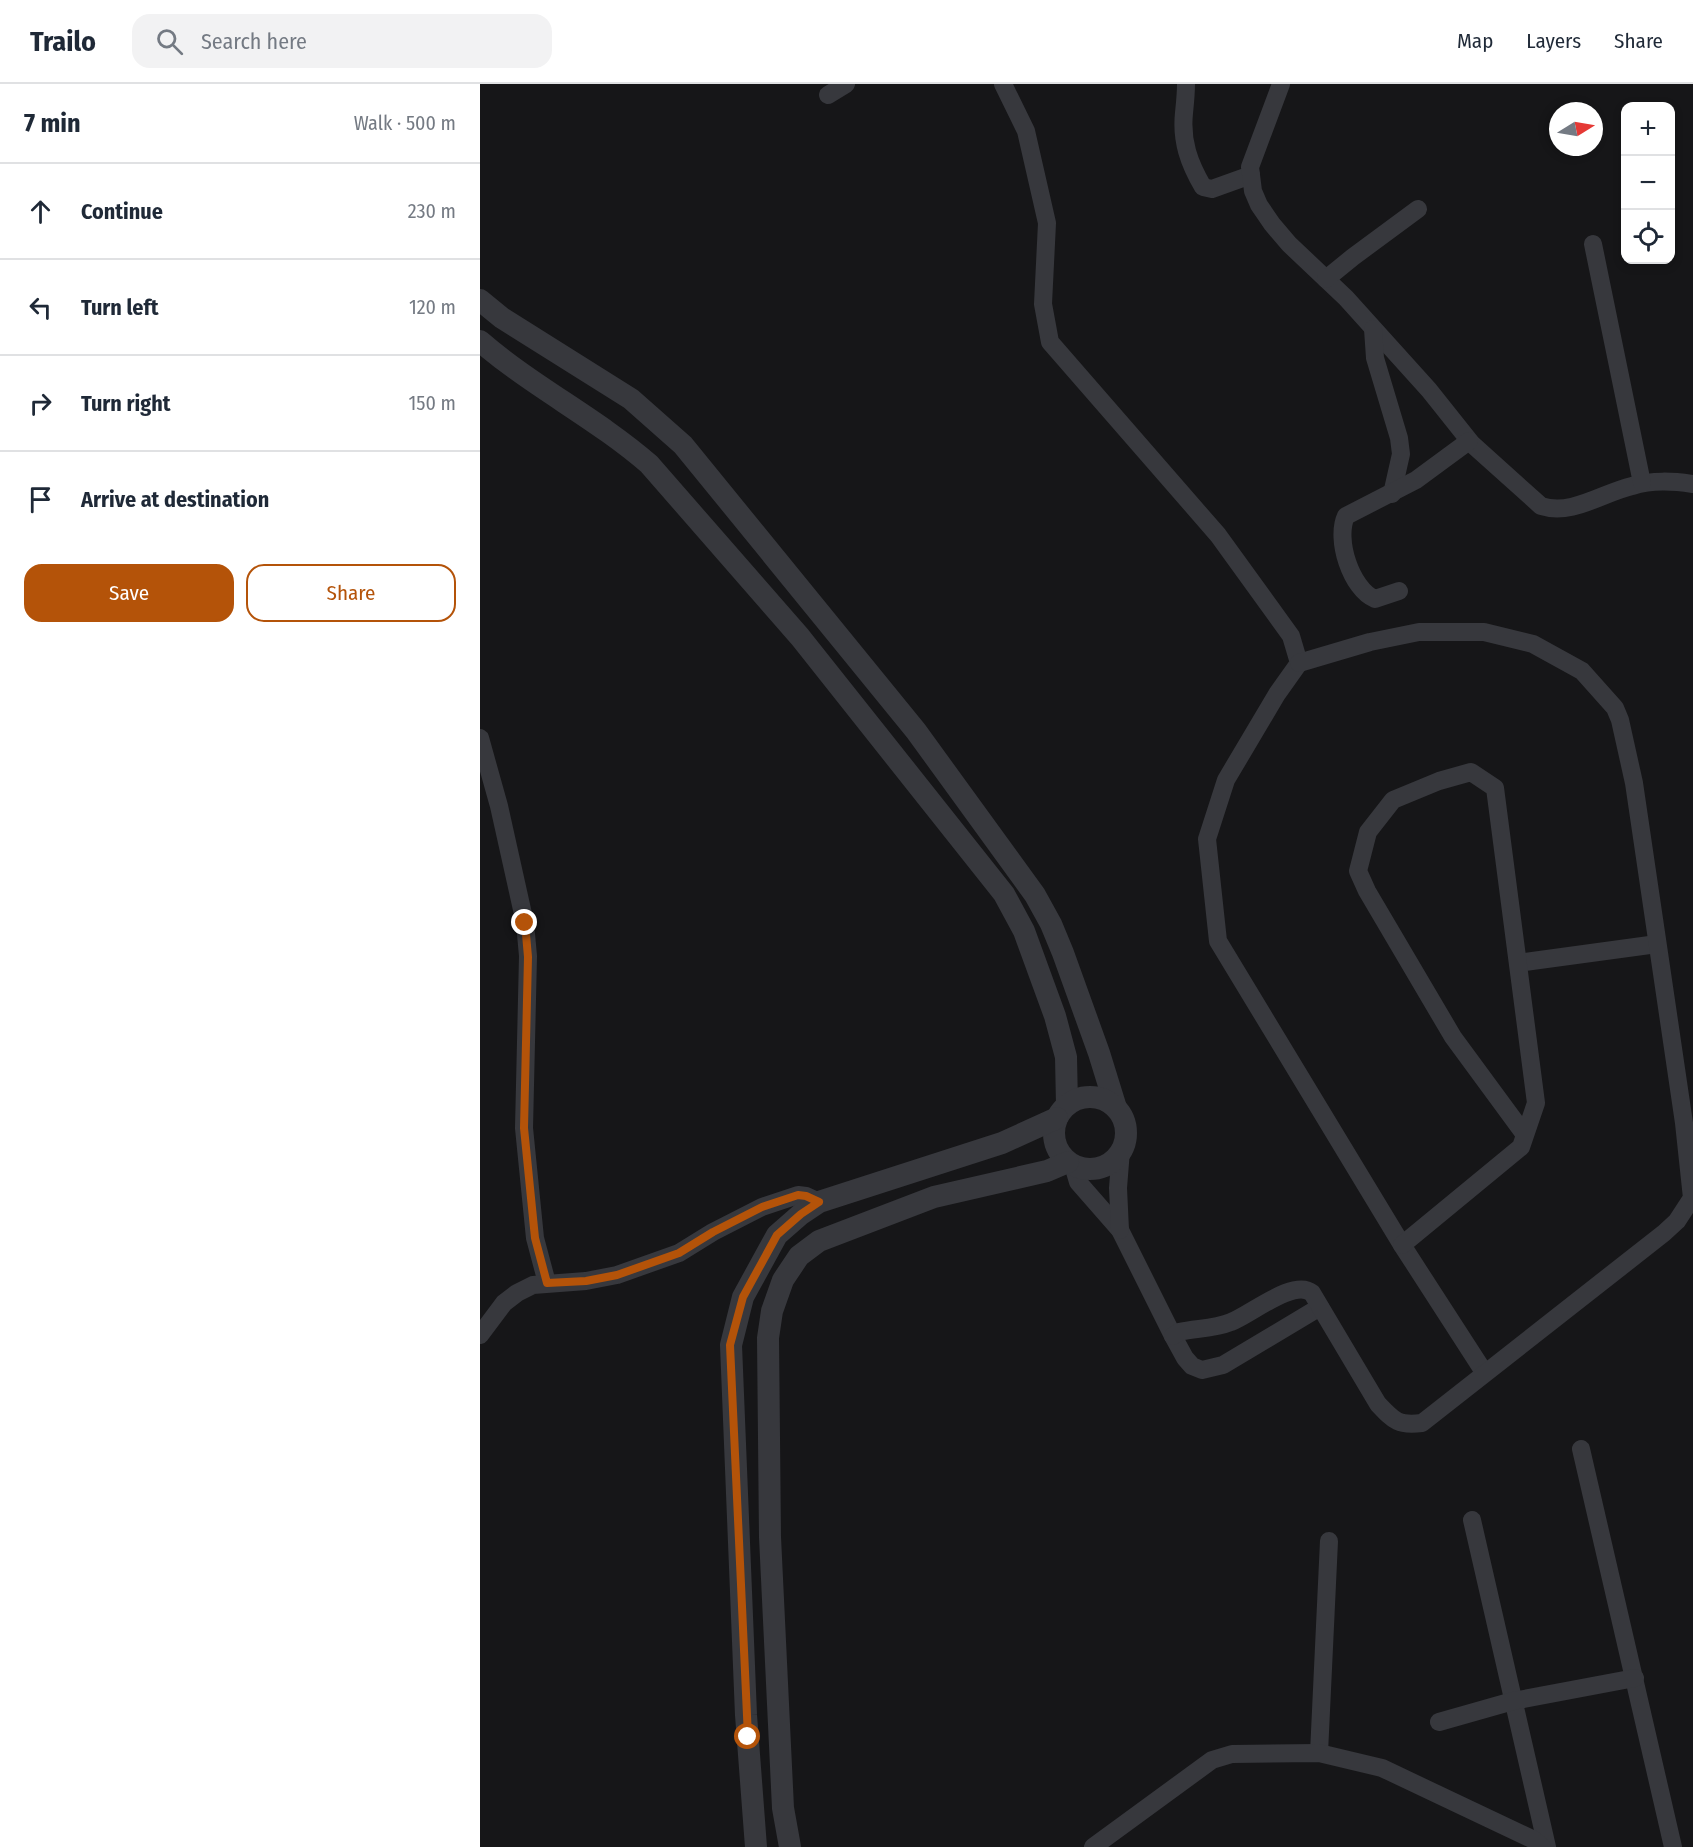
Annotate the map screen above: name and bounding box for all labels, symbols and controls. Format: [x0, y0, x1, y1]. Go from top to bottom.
search box [132, 14, 552, 68]
text: Trailo [30, 25, 96, 58]
icon: search [153, 25, 186, 58]
text: Search here [201, 28, 307, 55]
text: Map [1457, 28, 1493, 54]
text: Layers [1526, 28, 1581, 54]
text: Share [1614, 28, 1663, 54]
north arrow [1549, 102, 1603, 156]
map controls [1621, 102, 1675, 264]
button: + [1621, 102, 1675, 156]
text: 7 min [24, 108, 81, 139]
text: Walk · 500 m [354, 111, 456, 135]
button: − [1621, 156, 1675, 210]
icon: ahead [24, 195, 57, 228]
text: Continue [81, 198, 163, 225]
text: 230 m [408, 199, 456, 223]
button: locate [1621, 210, 1675, 264]
icon: left [24, 291, 57, 324]
text: Turn left [81, 294, 159, 321]
text: 120 m [409, 295, 456, 319]
icon: right [24, 387, 57, 420]
text: Turn right [81, 390, 170, 417]
text: 150 m [409, 391, 456, 415]
icon: arrive [24, 483, 57, 516]
text: Arrive at destination [81, 486, 269, 513]
button: Save [24, 564, 234, 622]
button: Share [246, 564, 456, 622]
route end [511, 909, 537, 935]
route start [734, 1723, 760, 1749]

